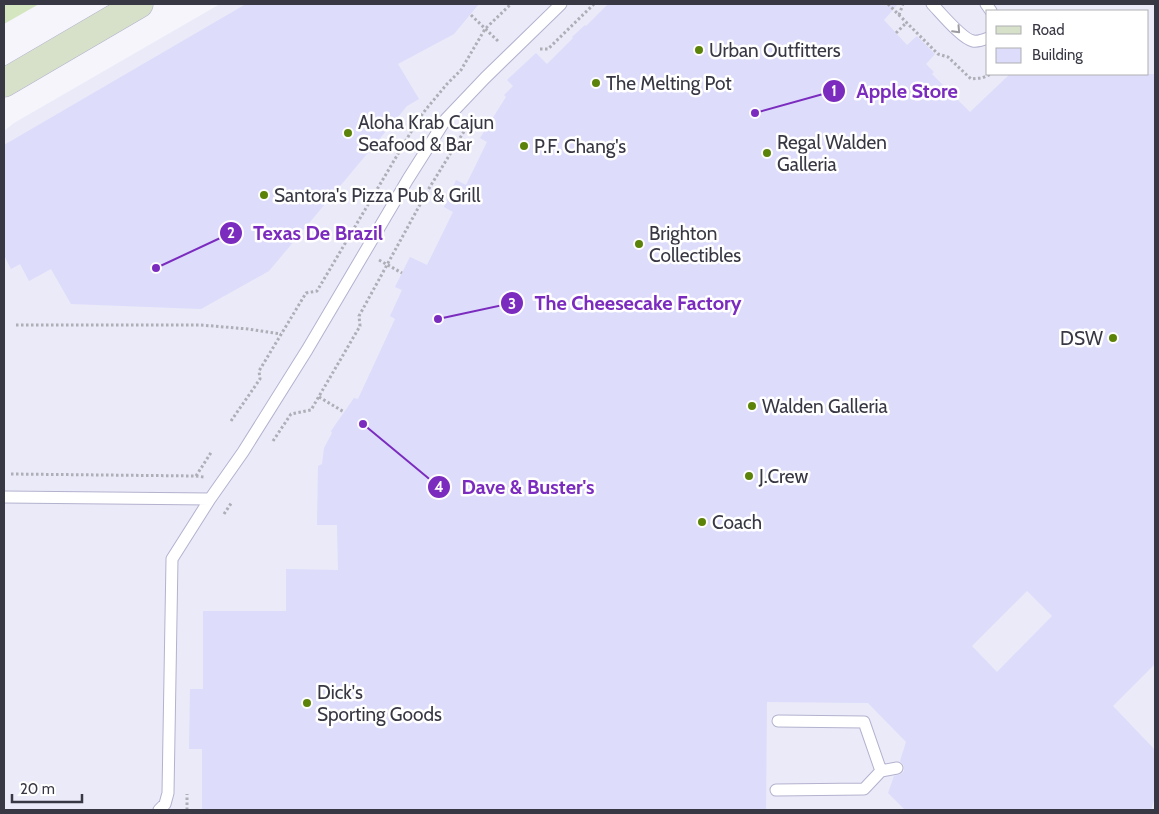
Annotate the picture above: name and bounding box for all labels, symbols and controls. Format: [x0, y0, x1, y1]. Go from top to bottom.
legend [986, 10, 1149, 75]
text: Road [1032, 21, 1065, 39]
one-way arrow [951, 24, 960, 33]
place label: Urban Outfitters [709, 39, 841, 62]
marker: Urban Outfitters [693, 44, 705, 56]
text: Building [1032, 46, 1083, 64]
place label: The Melting Pot [606, 72, 732, 95]
callout: Apple Store [821, 73, 968, 108]
marker: The Melting Pot [590, 77, 602, 89]
text: Apple Store [856, 79, 958, 103]
text: 1 [831, 82, 837, 100]
place label: Aloha Krab Cajun Seafood & Bar [358, 111, 494, 156]
marker: Aloha Krab Cajun Seafood & Bar [342, 127, 354, 139]
place label: Regal Walden Galleria [777, 131, 887, 176]
place label: P.F. Chang's [534, 135, 626, 158]
marker: P.F. Chang's [518, 140, 530, 152]
marker: Regal Walden Galleria [761, 147, 773, 159]
place label: Santora's Pizza Pub & Grill [274, 184, 481, 207]
marker: Santora's Pizza Pub & Grill [258, 189, 270, 201]
callout: Texas De Brazil [218, 215, 393, 250]
text: Texas De Brazil [253, 221, 383, 245]
place label: Brighton Collectibles [649, 222, 741, 267]
text: 2 [227, 224, 235, 242]
marker: Brighton Collectibles [633, 238, 645, 250]
callout: The Cheesecake Factory [500, 286, 752, 321]
text: The Cheesecake Factory [535, 291, 742, 315]
text: 3 [508, 295, 516, 313]
place label: DSW [1060, 327, 1103, 350]
marker: DSW [1107, 332, 1119, 344]
place label: Walden Galleria [762, 395, 888, 418]
marker: Walden Galleria [746, 400, 758, 412]
place label: J.Crew [758, 465, 809, 488]
callout: Dave & Buster's [427, 469, 605, 504]
marker: J.Crew [743, 470, 755, 482]
text: Dave & Buster's [462, 475, 595, 499]
text: 4 [434, 478, 444, 496]
place label: Coach [712, 511, 762, 534]
marker: Coach [696, 516, 708, 528]
place label: Dick's Sporting Goods [317, 681, 442, 726]
marker: Dick's Sporting Goods [301, 697, 313, 709]
scale bar [12, 772, 82, 804]
text: 20 m [20, 780, 55, 798]

